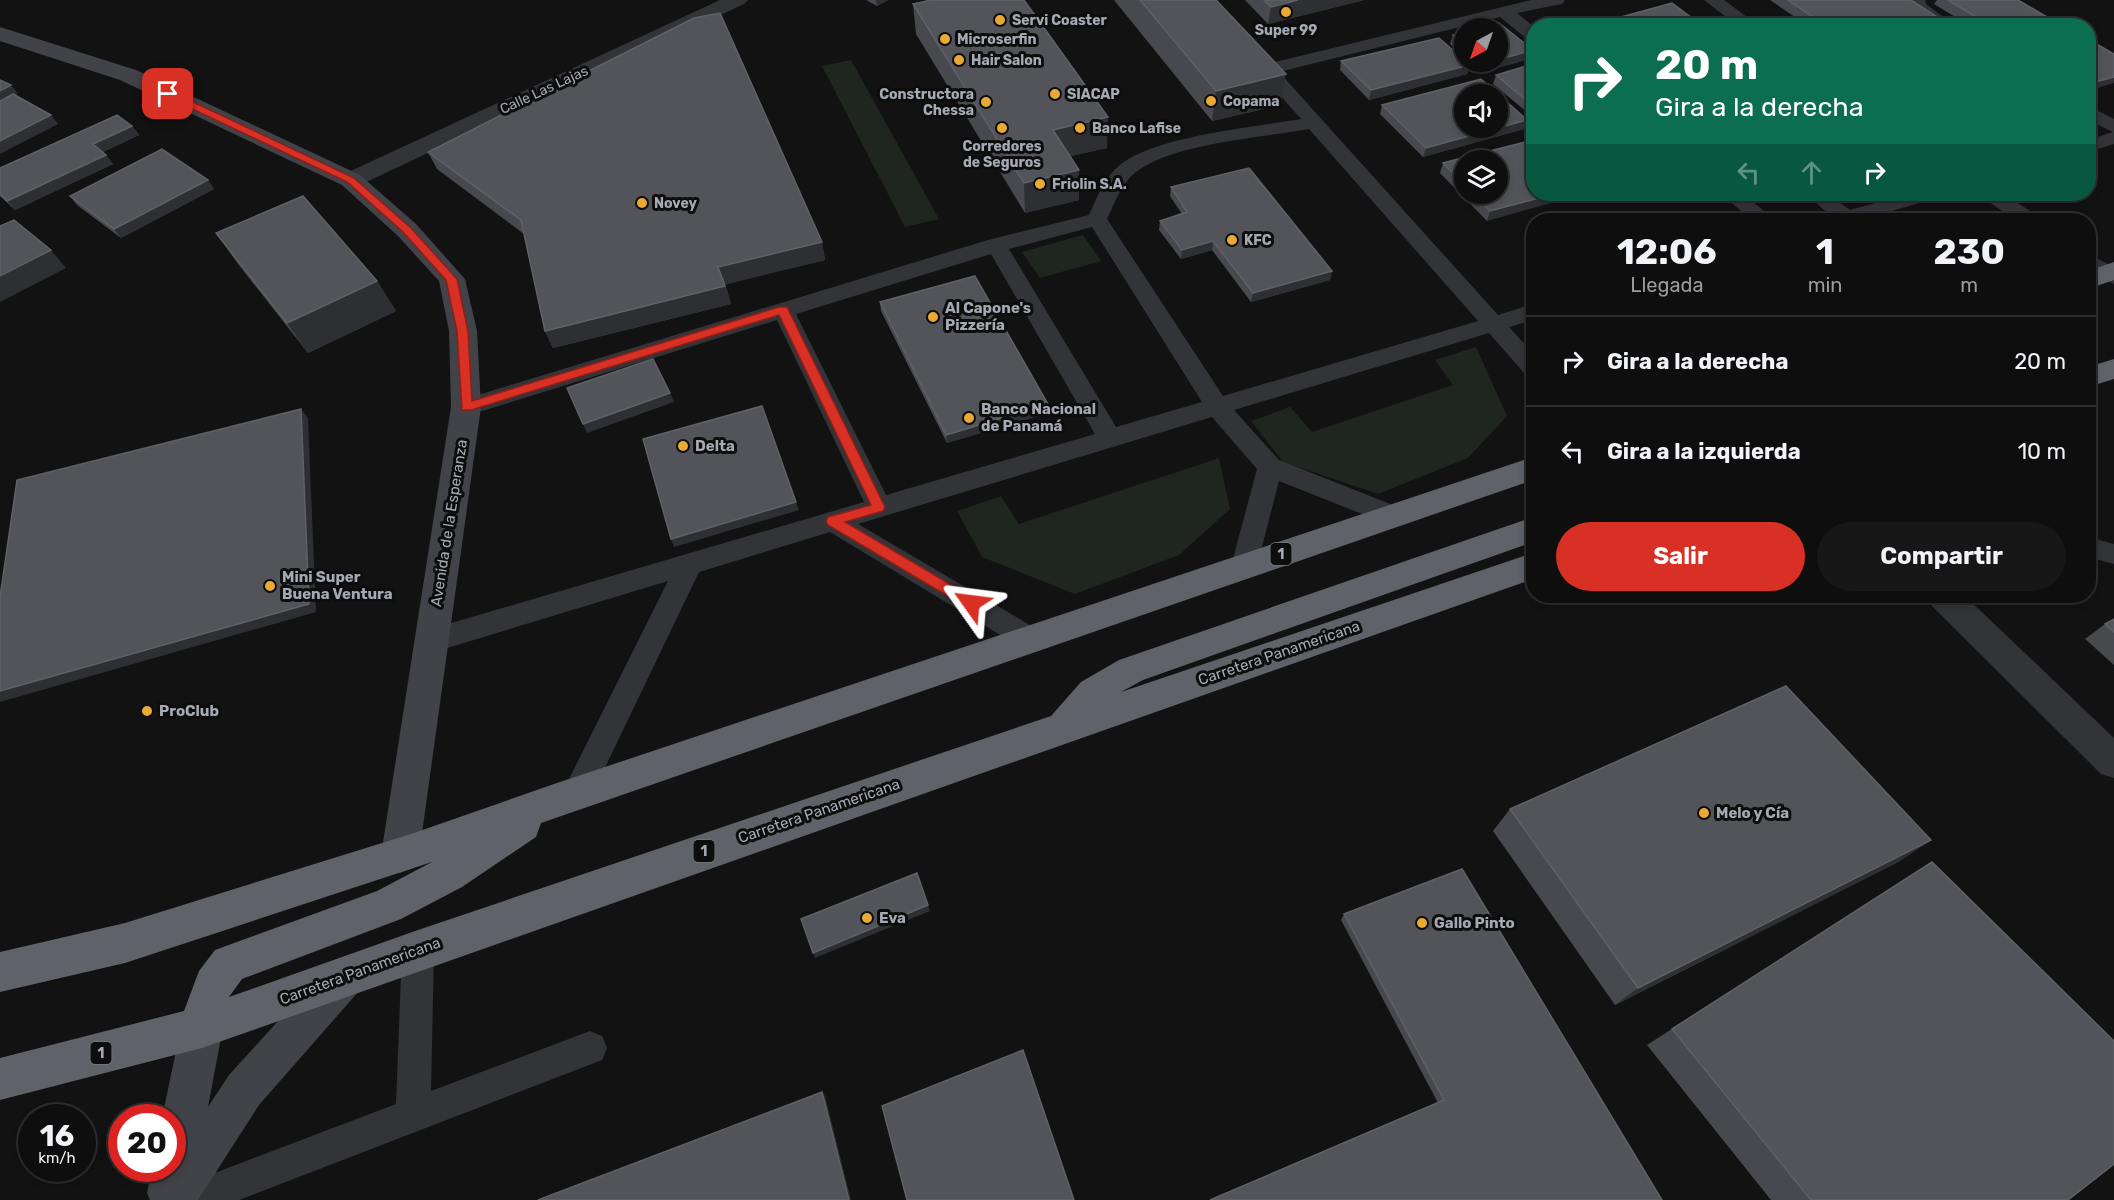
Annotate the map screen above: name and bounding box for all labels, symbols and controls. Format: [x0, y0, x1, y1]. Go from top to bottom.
marker: Super 99 [1279, 5, 1293, 19]
place label: Servi Coaster [1012, 12, 1107, 29]
marker: Servi Coaster [993, 13, 1007, 27]
north arrow [1454, 18, 1508, 72]
map controls [1454, 18, 1508, 204]
place label: Super 99 [1255, 22, 1317, 39]
place label: Microserfin [957, 31, 1037, 48]
marker: Microserfin [938, 32, 952, 46]
text: 20 m [1655, 40, 1758, 90]
icon: right [1556, 42, 1634, 120]
place label: Hair Salon [971, 52, 1042, 69]
marker: Hair Salon [952, 53, 966, 67]
street label: Calle Las Lajas [497, 62, 591, 118]
pin [142, 68, 193, 119]
icon: arrive [151, 77, 184, 110]
button: sound [1454, 84, 1508, 138]
place label: Constructora Chessa [879, 86, 974, 119]
place label: SIACAP [1067, 86, 1120, 103]
marker: SIACAP [1048, 87, 1062, 101]
text: Gira a la derecha [1655, 91, 1864, 123]
place label: Copama [1223, 93, 1280, 110]
marker: Copama [1204, 94, 1218, 108]
marker: Constructora Chessa [979, 95, 993, 109]
place label: Banco Lafise [1092, 120, 1181, 137]
marker: Corredores de Seguros [995, 121, 1009, 135]
marker: Banco Lafise [1073, 121, 1087, 135]
place label: Corredores de Seguros [962, 138, 1042, 171]
button: layers [1454, 150, 1508, 204]
icon: left [1732, 156, 1765, 189]
icon: ahead [1795, 156, 1828, 189]
icon: right [1858, 156, 1891, 189]
place label: Friolin S.A. [1052, 176, 1127, 193]
marker: Friolin S.A. [1033, 177, 1047, 191]
place label: Novey [654, 195, 697, 212]
marker: Novey [635, 196, 649, 210]
text: 12:06 [1617, 230, 1717, 273]
text: 1 [1816, 230, 1834, 273]
text: 230 [1933, 230, 2005, 273]
place label: KFC [1244, 232, 1272, 249]
marker: KFC [1225, 233, 1239, 247]
text: Llegada [1630, 273, 1703, 297]
text: min [1808, 273, 1842, 297]
text: m [1960, 273, 1978, 297]
place label: Al Capone's Pizzería [945, 299, 1031, 334]
marker: Al Capone's Pizzería [926, 310, 940, 324]
icon: right [1556, 345, 1589, 378]
text: Gira a la derecha [1607, 348, 1788, 375]
text: 20 m [2014, 348, 2066, 375]
place label: Banco Nacional de Panamá [981, 400, 1096, 435]
marker: Banco Nacional de Panamá [962, 411, 976, 425]
icon: left [1556, 435, 1589, 468]
place label: Delta [695, 437, 735, 455]
street label: Avenida de la Esperanza [427, 438, 471, 608]
text: Gira a la izquierda [1607, 438, 1801, 465]
text: 10 m [2018, 438, 2066, 465]
marker: Delta [676, 439, 690, 453]
button: Salir [1556, 522, 1805, 591]
button: Compartir [1817, 522, 2066, 591]
road number: 1 [1270, 543, 1292, 565]
place label: Mini Super Buena Ventura [282, 568, 393, 603]
position arrow [939, 571, 1003, 635]
marker: Mini Super Buena Ventura [263, 579, 277, 593]
street label: Carretera Panamericana [1196, 617, 1362, 689]
place label: ProClub [159, 702, 219, 720]
marker: ProClub [140, 704, 154, 718]
street label: Carretera Panamericana [736, 775, 902, 847]
place label: Melo y Cía [1716, 804, 1789, 822]
marker: Melo y Cía [1697, 806, 1711, 820]
road number: 1 [694, 840, 714, 862]
place label: Eva [879, 909, 906, 927]
marker: Eva [860, 911, 874, 925]
place label: Gallo Pinto [1434, 914, 1515, 932]
marker: Gallo Pinto [1415, 916, 1429, 930]
street label: Carretera Panamericana [277, 934, 443, 1008]
road number: 1 [90, 1042, 112, 1064]
speed limit sign: 20 [108, 1104, 186, 1182]
text: 16 [40, 1118, 74, 1154]
text: km/h [38, 1149, 76, 1167]

